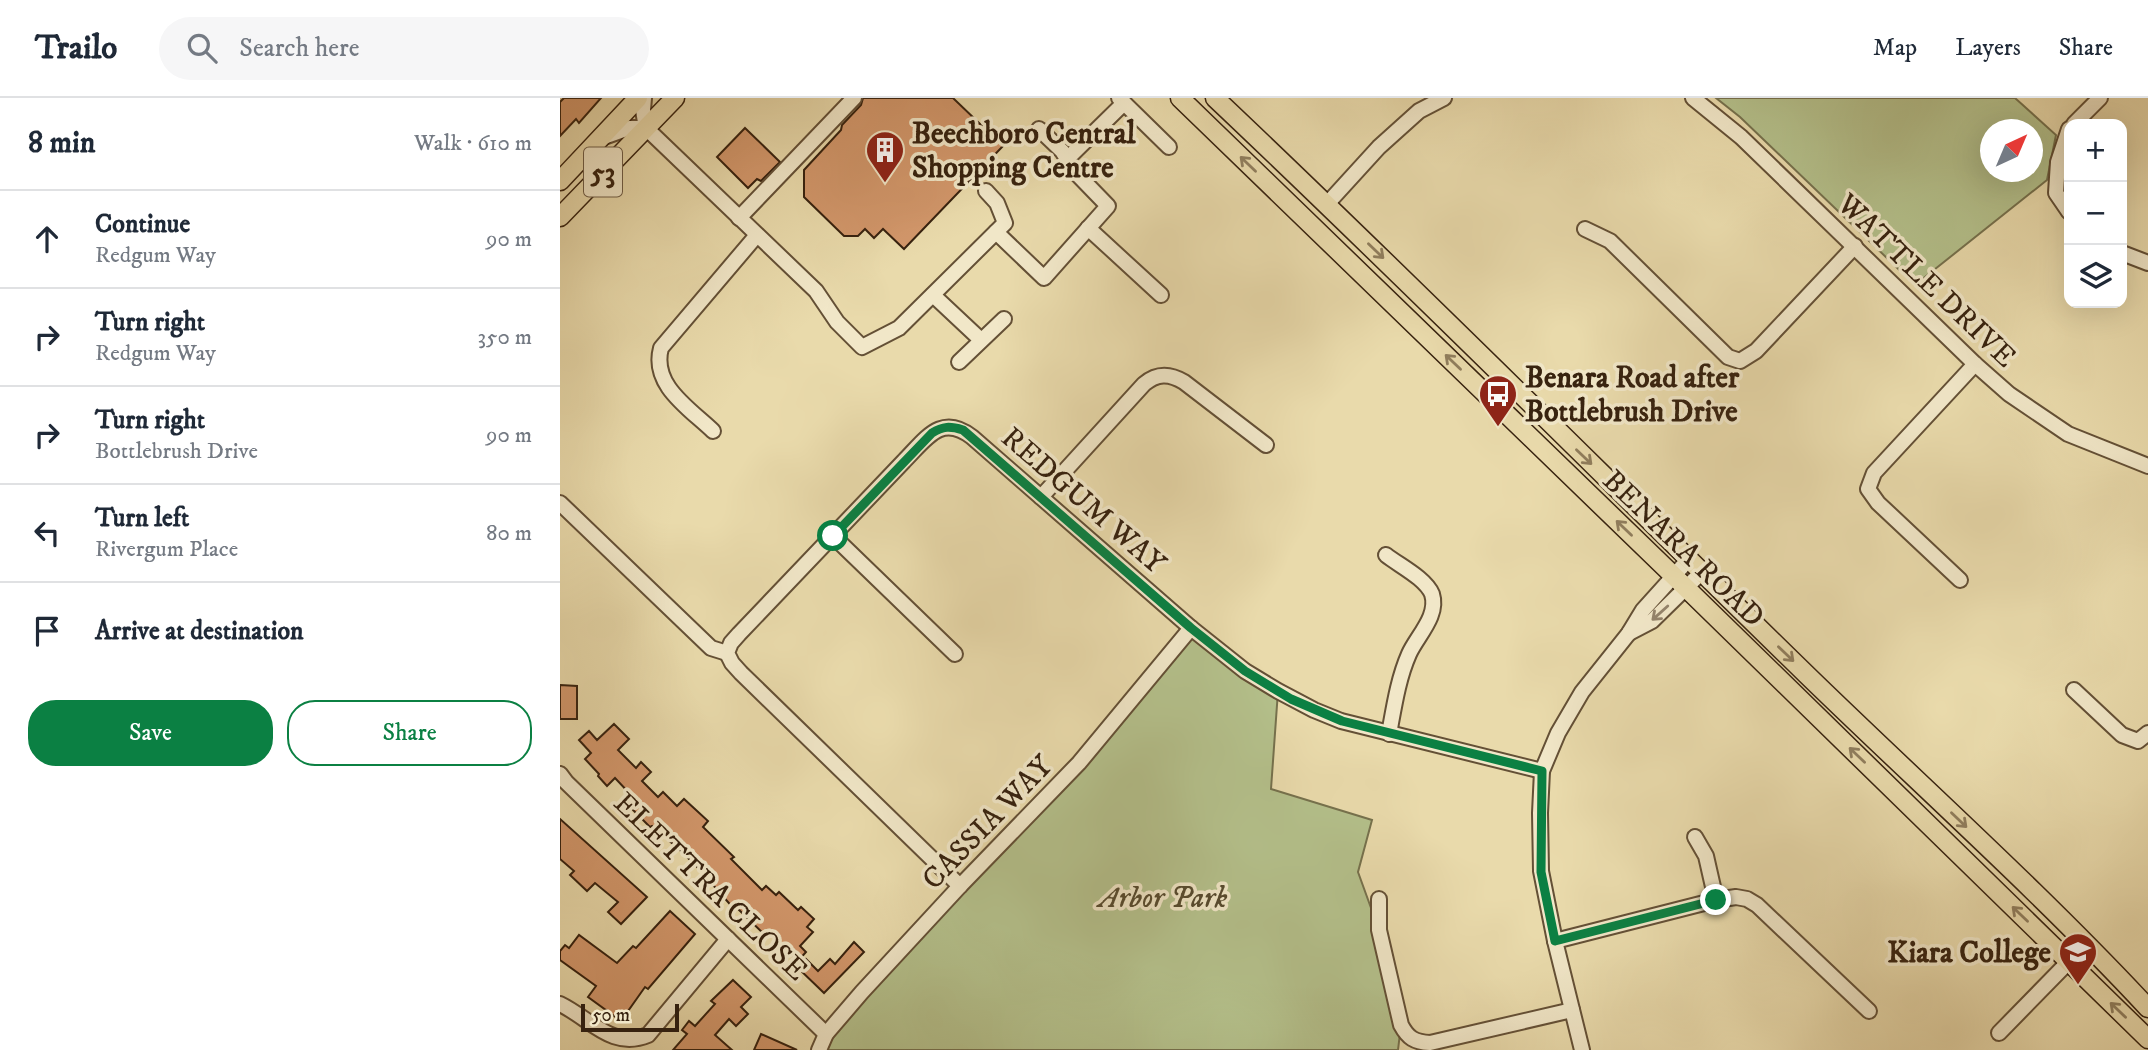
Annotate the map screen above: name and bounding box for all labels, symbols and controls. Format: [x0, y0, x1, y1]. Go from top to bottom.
search box [159, 17, 649, 80]
text: Trailo [35, 28, 117, 69]
icon: search [183, 29, 221, 67]
text: Search here [239, 32, 359, 65]
text: Map [1873, 33, 1917, 63]
text: Layers [1955, 33, 2021, 63]
text: Share [2059, 33, 2113, 63]
place label: Beechboro Central Shopping Centre [912, 116, 1137, 187]
north arrow [1980, 119, 2043, 182]
map controls [2064, 119, 2127, 308]
button: + [2064, 119, 2127, 182]
text: 8 min [28, 125, 95, 162]
text: Walk · 610 m [414, 129, 532, 158]
building icon: Beechboro Central Shopping Centre [864, 129, 906, 184]
road number: 53 [584, 148, 622, 196]
one-way arrow [1239, 155, 1256, 172]
button: − [2064, 182, 2127, 245]
street label: WATTLE DRIVE [1828, 186, 2023, 376]
text: Continue [95, 208, 190, 241]
icon: ahead [28, 220, 66, 258]
text: 90 m [486, 225, 532, 254]
text: Redgum Way [95, 241, 216, 270]
one-way arrow [1367, 243, 1384, 260]
button: layers [2064, 245, 2127, 308]
text: Turn right [95, 306, 205, 339]
icon: right [28, 318, 66, 356]
text: 350 m [477, 323, 532, 352]
text: Redgum Way [95, 339, 216, 368]
one-way arrow [1445, 354, 1462, 371]
place label: Benara Road after Bottlebrush Drive [1525, 360, 1740, 431]
bus stop icon: Benara Road after Bottlebrush Drive [1477, 373, 1519, 428]
text: Turn right [95, 404, 205, 437]
icon: right [28, 416, 66, 454]
street label: REDGUM WAY [993, 420, 1174, 583]
text: 90 m [486, 421, 532, 450]
text: Bottlebrush Drive [95, 437, 258, 466]
one-way arrow [1576, 449, 1593, 466]
street label: BENARA ROAD [1594, 463, 1772, 636]
text: Turn left [95, 502, 189, 535]
icon: left [28, 514, 66, 552]
text: 80 m [486, 519, 532, 548]
route start [817, 520, 848, 551]
one-way arrow [1616, 520, 1633, 537]
text: Rivergum Place [95, 535, 238, 564]
one-way arrow [1651, 605, 1669, 621]
icon: arrive [28, 612, 66, 650]
text: Arrive at destination [95, 615, 304, 648]
one-way arrow [1777, 645, 1794, 662]
button: Save [28, 700, 273, 766]
button: Share [287, 700, 532, 766]
street label: CASSIA WAY [915, 747, 1062, 898]
one-way arrow [1848, 747, 1865, 764]
street label: ELETTRA CLOSE [605, 785, 815, 989]
one-way arrow [1950, 812, 1967, 829]
park label: Arbor Park [1096, 880, 1228, 917]
route end [1700, 884, 1731, 915]
one-way arrow [2011, 906, 2028, 923]
school or university icon: Kiara College [2057, 931, 2099, 986]
place label: Kiara College [1887, 935, 2052, 972]
scale bar [581, 1001, 679, 1033]
one-way arrow [2110, 1001, 2127, 1018]
text: 50 m [592, 1004, 630, 1027]

